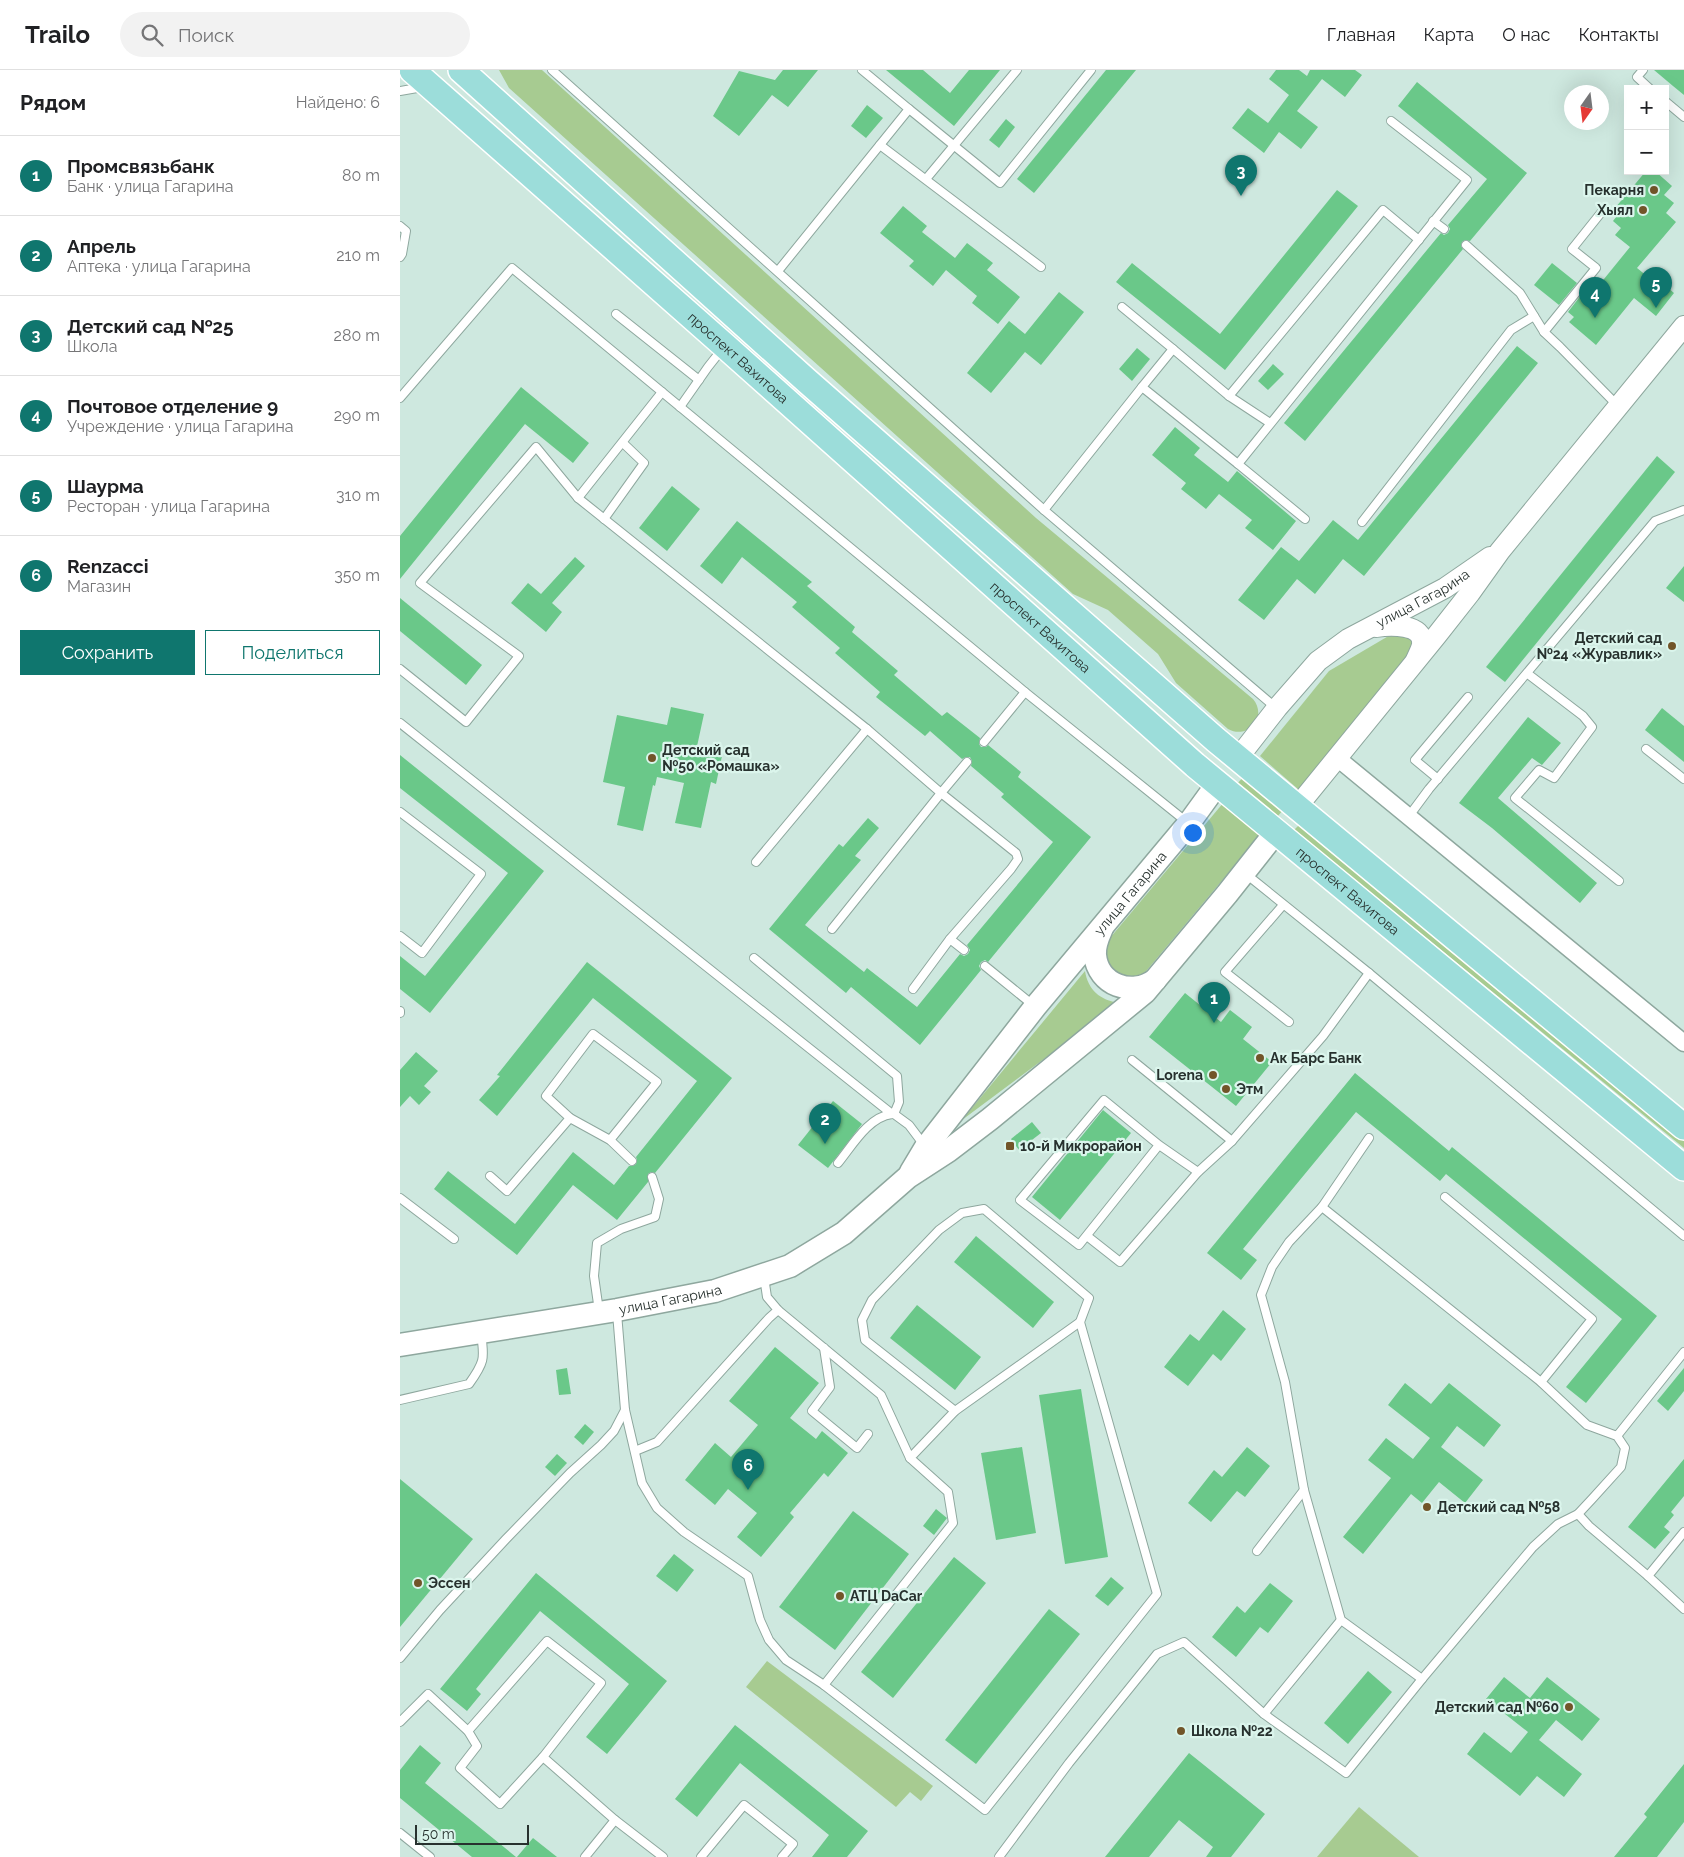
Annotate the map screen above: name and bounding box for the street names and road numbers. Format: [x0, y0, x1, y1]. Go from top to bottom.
street label: проспект Вахитова [685, 309, 792, 407]
street label: улица Гагарина [1373, 566, 1472, 631]
street label: проспект Вахитова [987, 578, 1094, 676]
street label: проспект Вахитова [1293, 844, 1403, 938]
street label: улица Гагарина [1091, 848, 1170, 938]
street label: улица Гагарина [618, 1281, 724, 1317]

